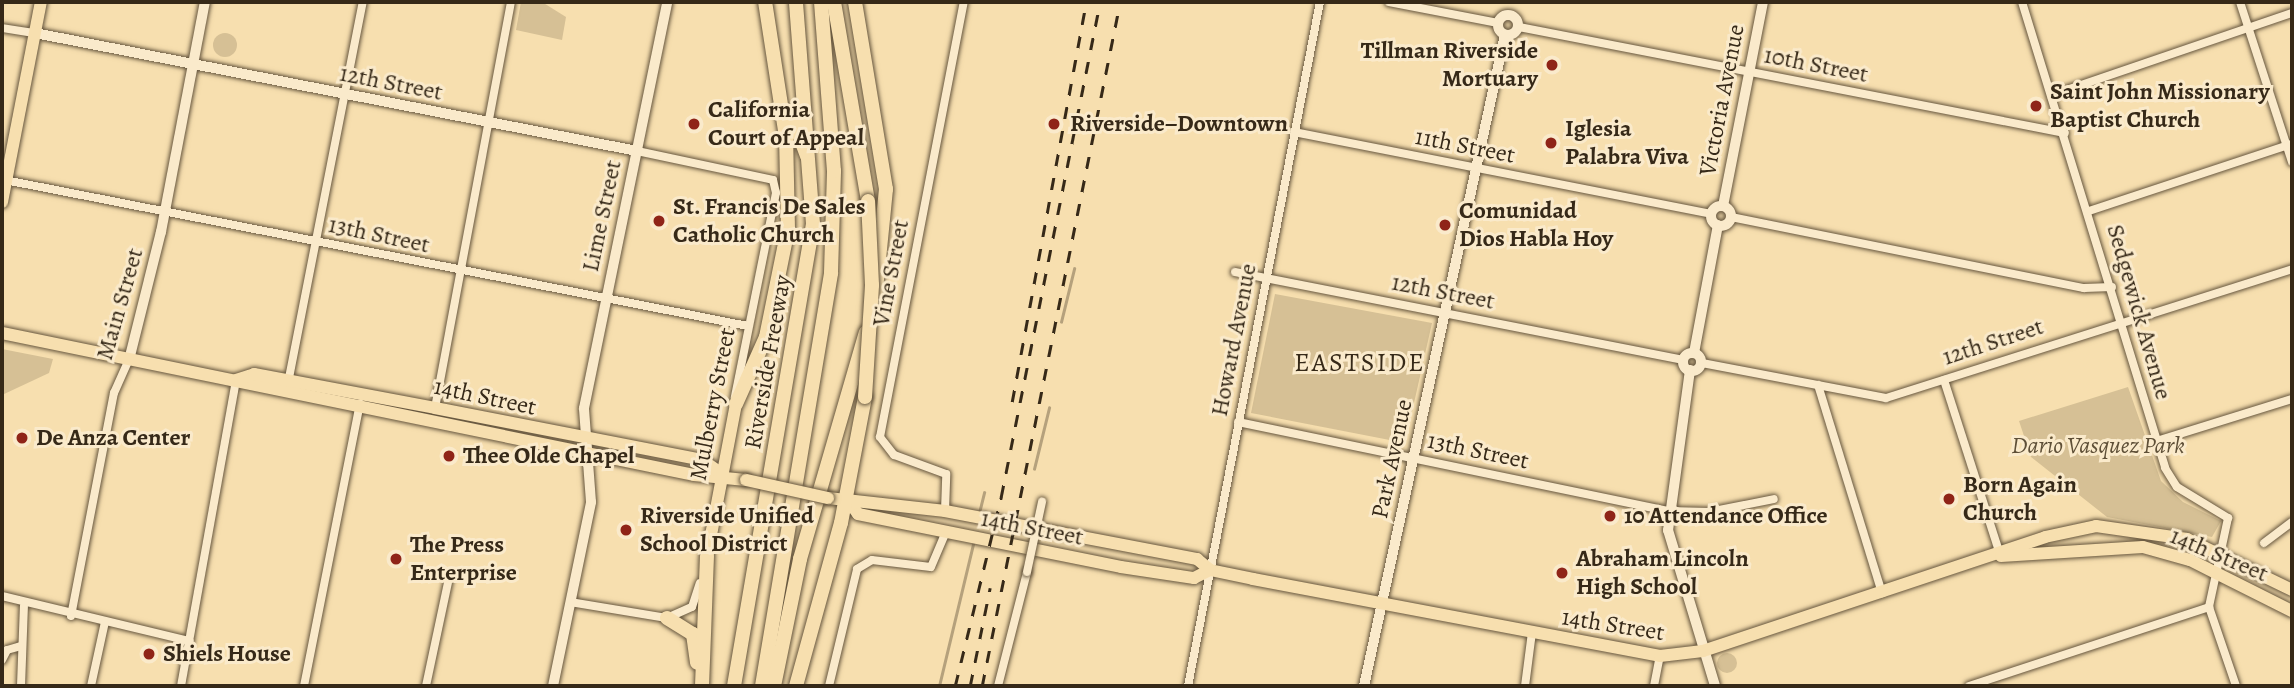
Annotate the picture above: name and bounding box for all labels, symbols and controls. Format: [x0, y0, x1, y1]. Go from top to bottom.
street label: Victoria Avenue [1693, 22, 1751, 178]
place label: Tillman Riverside Mortuary [1361, 37, 1538, 93]
street label: 10th Street [1761, 41, 1871, 89]
marker: Tillman Riverside Mortuary [1544, 57, 1560, 73]
street label: 12th Street [337, 59, 445, 107]
place label: Saint John Missionary Baptist Church [2050, 78, 2270, 134]
place label: California Court of Appeal [708, 96, 864, 152]
marker: Saint John Missionary Baptist Church [2028, 98, 2044, 114]
place label: Riverside–Downtown [1070, 110, 1288, 138]
marker: Riverside–Downtown [1044, 114, 1064, 134]
place label: Iglesia Palabra Viva [1565, 115, 1689, 171]
marker: California Court of Appeal [686, 116, 702, 132]
street label: 11th Street [1413, 122, 1517, 170]
marker: Iglesia Palabra Viva [1543, 135, 1559, 151]
street label: Lime Street [576, 158, 628, 274]
place label: St. Francis De Sales Catholic Church [673, 193, 866, 249]
place label: Comunidad Dios Habla Hoy [1459, 197, 1613, 253]
street label: 13th Street [326, 210, 432, 260]
marker: St. Francis De Sales Catholic Church [651, 213, 667, 229]
street label: Vine Street [867, 217, 915, 329]
marker: Comunidad Dios Habla Hoy [1437, 217, 1453, 233]
street label: Sedgewick Avenue [2100, 221, 2178, 403]
street label: Main Street [90, 245, 150, 363]
street label: Howard Avenue [1205, 261, 1263, 419]
street label: 12th Street [1389, 268, 1497, 316]
street label: Riverside Freeway [738, 273, 798, 451]
street label: 12th Street [1939, 312, 2047, 372]
street label: Mulberry Street [684, 325, 742, 483]
district label: EASTSIDE [1295, 347, 1425, 379]
street label: 14th Street [431, 372, 539, 422]
street label: Park Avenue [1365, 397, 1419, 521]
place label: De Anza Center [36, 424, 190, 452]
street label: 13th Street [1425, 426, 1531, 476]
marker: De Anza Center [14, 430, 30, 446]
park label: Dario Vasquez Park [2011, 432, 2185, 460]
place label: Thee Olde Chapel [463, 442, 634, 470]
marker: Thee Olde Chapel [441, 448, 457, 464]
place label: Born Again Church [1963, 471, 2077, 527]
marker: Born Again Church [1941, 491, 1957, 507]
place label: Riverside Unified School District [640, 502, 814, 558]
place label: 10 Attendance Office [1624, 502, 1828, 530]
street label: 14th Street [978, 504, 1086, 552]
marker: 10 Attendance Office [1602, 508, 1618, 524]
marker: Riverside Unified School District [618, 522, 634, 538]
street label: 14th Street [2166, 522, 2272, 588]
place label: The Press Enterprise [410, 531, 517, 587]
place label: Abraham Lincoln High School [1576, 545, 1749, 601]
marker: The Press Enterprise [388, 551, 404, 567]
marker: Abraham Lincoln High School [1554, 565, 1570, 581]
street label: 14th Street [1560, 603, 1666, 647]
place label: Shiels House [163, 640, 291, 668]
marker: Shiels House [141, 646, 157, 662]

